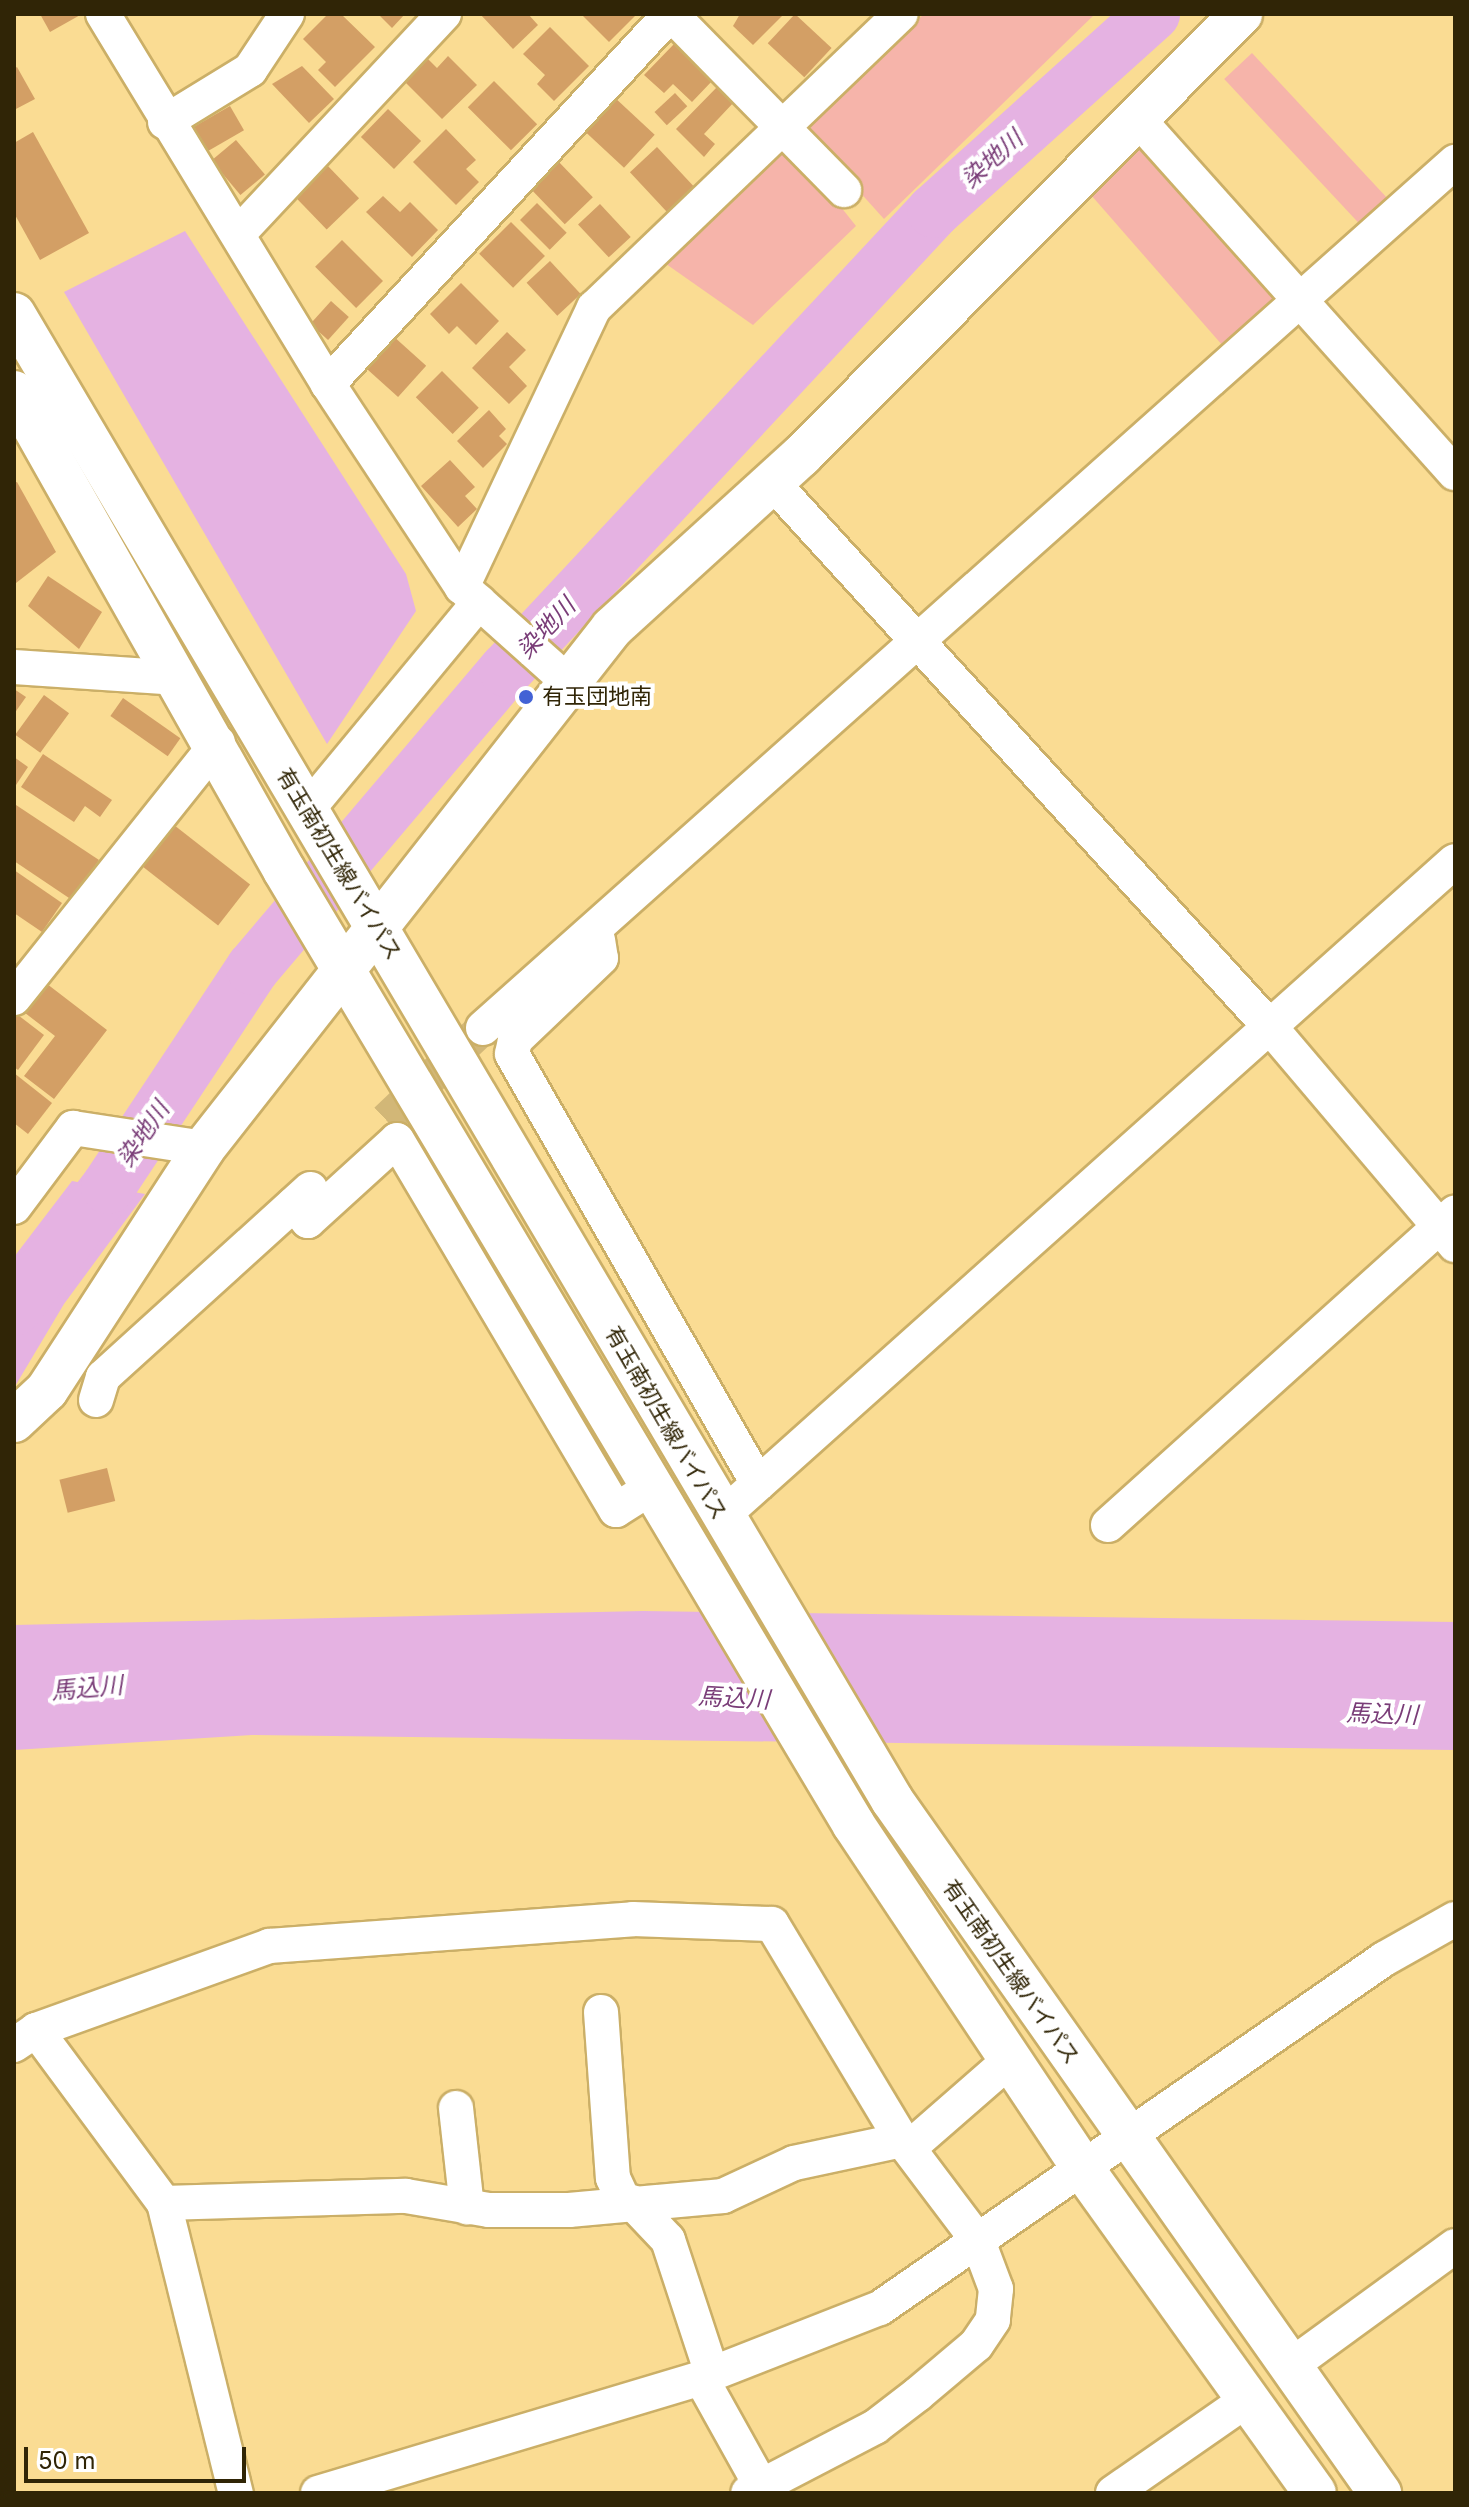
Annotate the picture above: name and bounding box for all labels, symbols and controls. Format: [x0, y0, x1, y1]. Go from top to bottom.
water label: 染地川 [956, 124, 1028, 194]
water label: 染地川 [511, 592, 581, 664]
place label: 有玉団地南 [542, 684, 652, 710]
marker: 有玉団地南 [517, 688, 535, 706]
street label: 有玉南初生線バイパス [271, 763, 407, 965]
water label: 染地川 [111, 1096, 175, 1172]
street label: 有玉南初生線バイパス [600, 1321, 732, 1525]
water label: 馬込川 [50, 1671, 124, 1705]
water label: 馬込川 [697, 1682, 771, 1714]
water label: 馬込川 [1346, 1698, 1418, 1730]
street label: 有玉南初生線バイパス [937, 1874, 1085, 2070]
scale bar [28, 2431, 250, 2481]
text: 50 m [38, 2446, 96, 2475]

